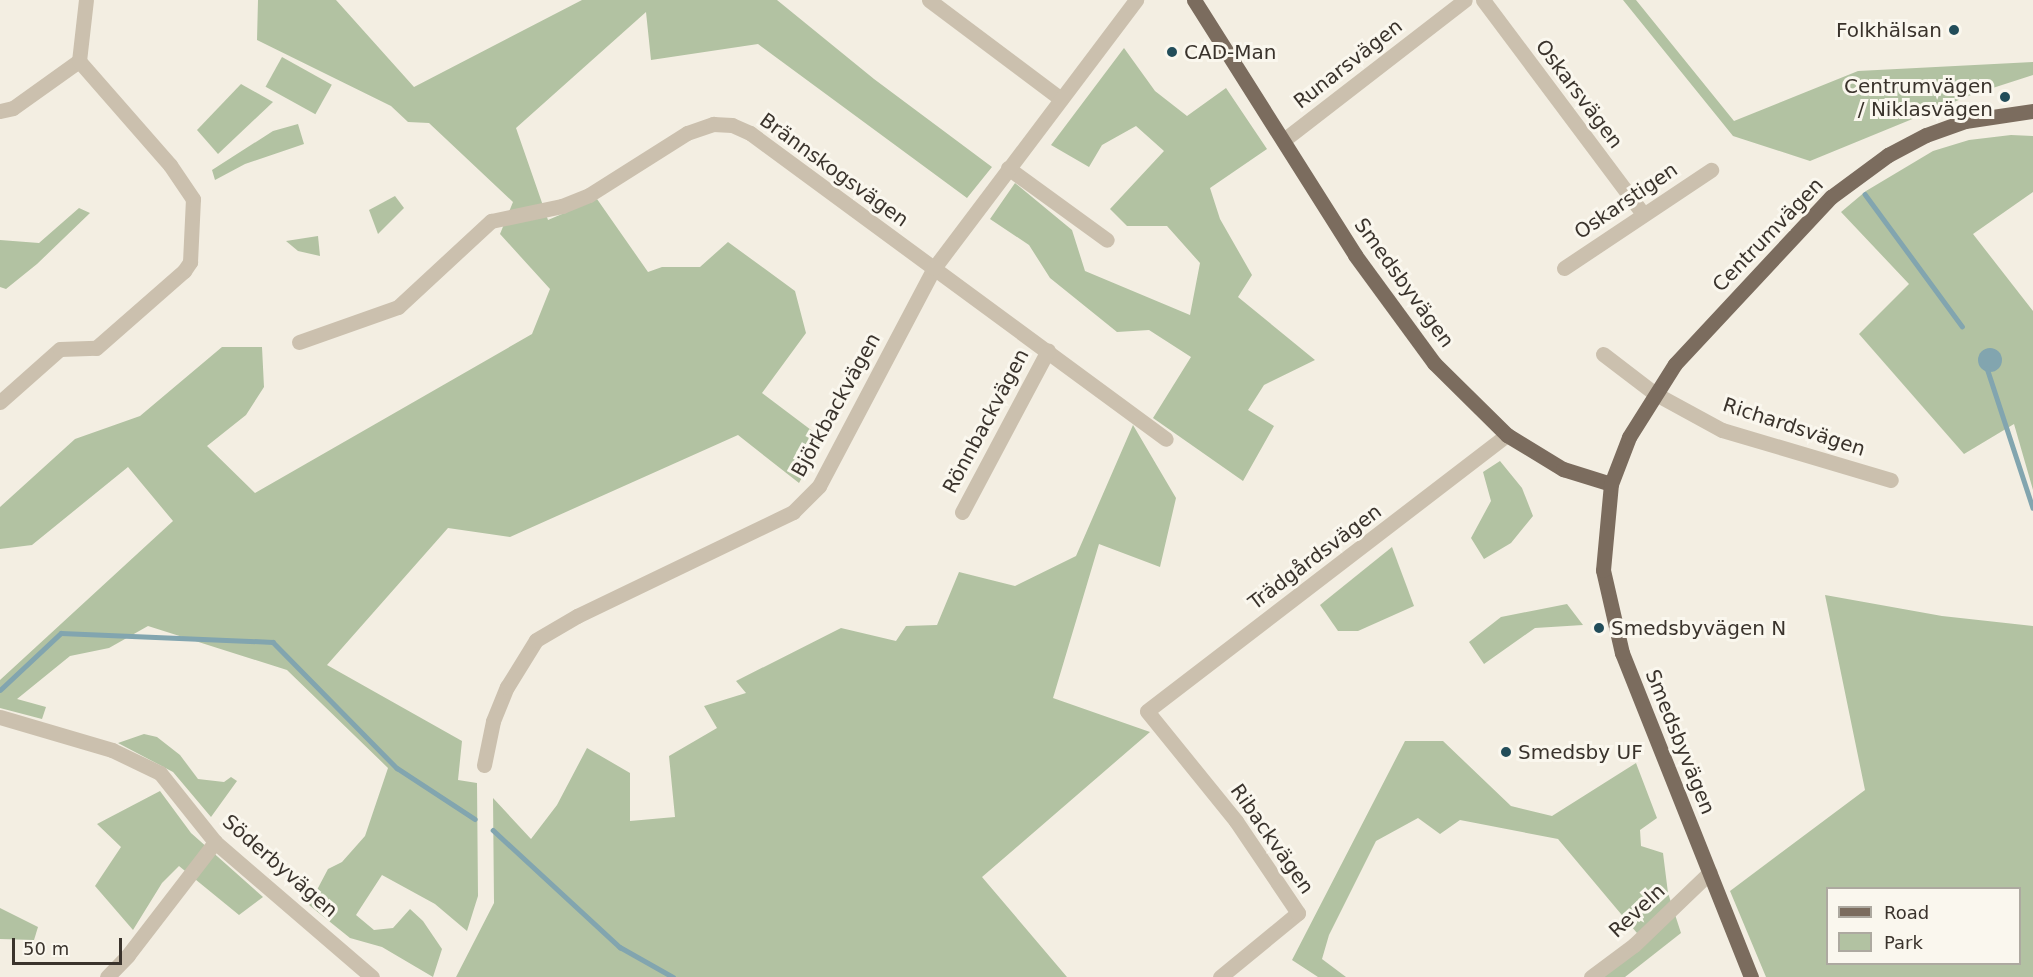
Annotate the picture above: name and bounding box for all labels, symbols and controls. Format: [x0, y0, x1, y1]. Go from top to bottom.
street label: Runarsvägen [1289, 14, 1407, 114]
place label: Folkhälsan [1836, 18, 1942, 42]
marker: Folkhälsan [1947, 23, 1961, 37]
street label: Oskarsvägen [1530, 35, 1628, 153]
place label: CAD-Man [1184, 40, 1276, 64]
marker: CAD-Man [1165, 45, 1179, 59]
place label: Centrumvägen / Niklasvägen [1844, 74, 1993, 121]
marker: Centrumvägen / Niklasvägen [1998, 90, 2012, 104]
street label: Brännskogsvägen [755, 108, 913, 232]
street label: Oskarstigen [1570, 158, 1682, 244]
street label: Centrumvägen [1708, 173, 1828, 297]
street label: Smedsbyvägen [1349, 214, 1459, 352]
street label: Björkbackvägen [787, 329, 885, 481]
street label: Rönnbackvägen [938, 345, 1034, 497]
street label: Richardsvägen [1720, 393, 1868, 461]
street label: Trädgårdsvägen [1244, 499, 1386, 615]
place label: Smedsbyvägen N [1611, 616, 1786, 640]
marker: Smedsbyvägen N [1592, 621, 1606, 635]
street label: Smedsbyvägen [1640, 666, 1720, 818]
place label: Smedsby UF [1518, 740, 1643, 764]
marker: Smedsby UF [1499, 745, 1513, 759]
street label: Ribackvägen [1225, 779, 1319, 899]
street label: Söderbyvägen [218, 810, 342, 922]
street label: Reveln [1604, 879, 1670, 943]
legend [1826, 887, 2021, 965]
text: Road [1884, 902, 1929, 923]
scale bar [15, 926, 124, 964]
text: Park [1884, 932, 1923, 953]
text: 50 m [23, 938, 69, 959]

